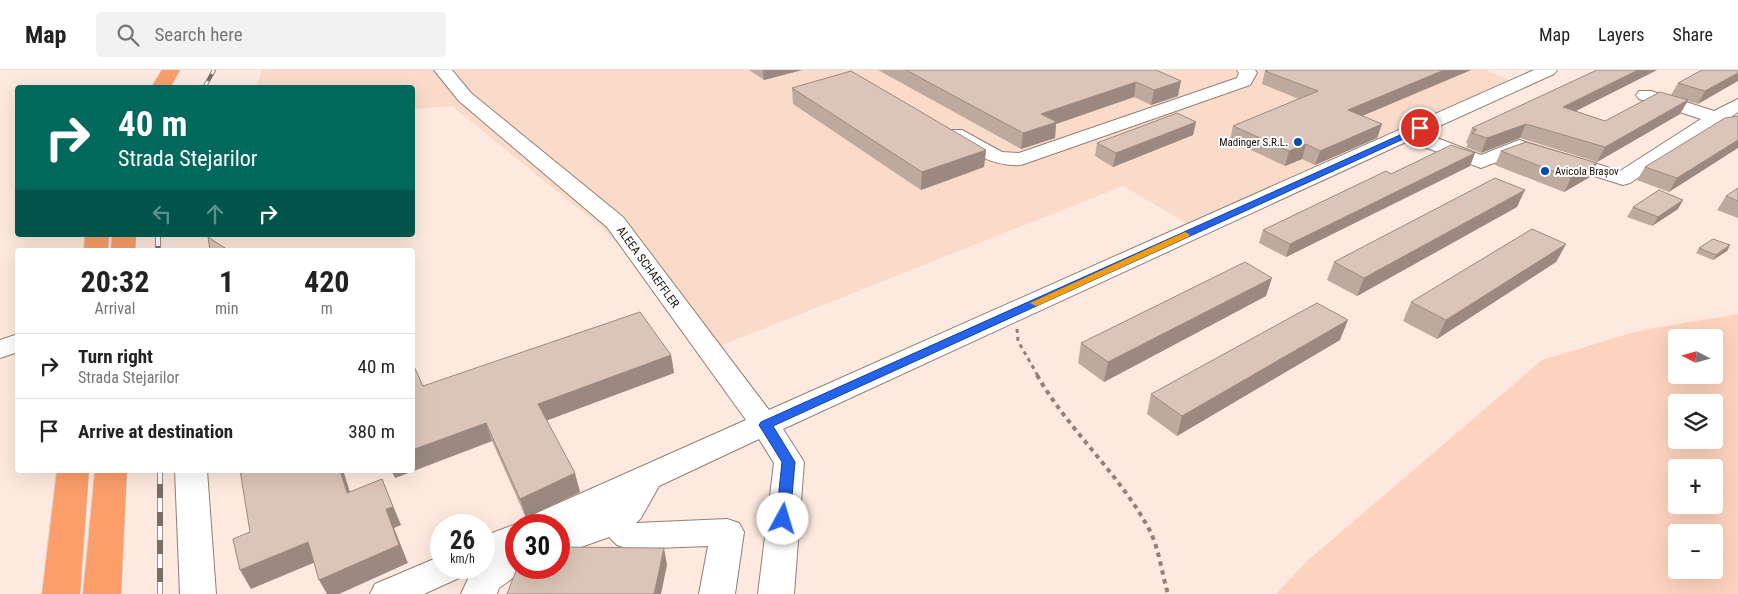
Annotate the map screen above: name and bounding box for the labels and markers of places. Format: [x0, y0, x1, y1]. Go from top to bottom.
pin [1399, 107, 1441, 149]
place label: Madinger S.R.L. [1219, 136, 1288, 149]
marker: Madinger S.R.L. [1292, 136, 1304, 148]
marker: Avicola Brașov [1539, 165, 1551, 177]
place label: Avicola Brașov [1555, 165, 1619, 178]

